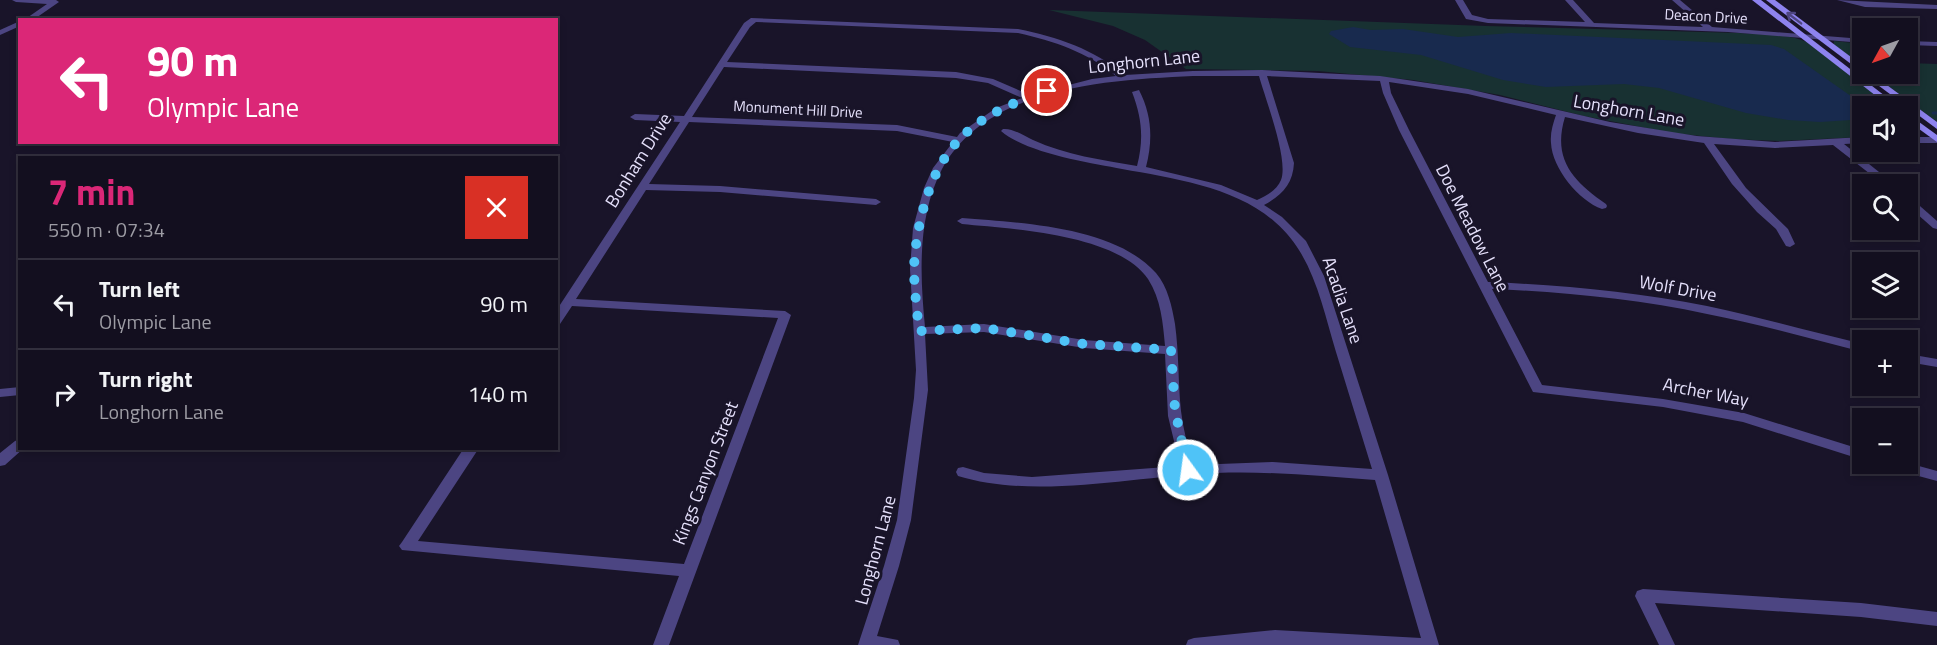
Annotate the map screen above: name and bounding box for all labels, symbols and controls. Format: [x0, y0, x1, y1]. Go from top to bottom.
street label: Deacon Drive [1664, 2, 1748, 30]
one-way arrow [1787, 12, 1803, 25]
north arrow [1852, 18, 1918, 84]
map controls [1852, 18, 1918, 474]
text: 90 m [147, 28, 239, 92]
icon: left [48, 42, 126, 120]
street label: Longhorn Lane [1087, 42, 1201, 80]
pin [1021, 65, 1072, 116]
icon: arrive [1030, 74, 1063, 107]
text: Olympic Lane [147, 86, 299, 127]
street label: Longhorn Lane [1571, 87, 1687, 133]
street label: Monument Hill Drive [733, 94, 863, 124]
button: sound [1852, 96, 1918, 162]
street label: Bonham Drive [598, 107, 678, 213]
street label: Doe Meadow Lane [1429, 159, 1517, 297]
text: 7 min [48, 164, 135, 219]
button: search [1852, 174, 1918, 240]
button: close [465, 176, 528, 239]
text: 550 m · 07:34 [48, 214, 165, 245]
button: layers [1852, 252, 1918, 318]
street label: Acadia Lane [1316, 253, 1370, 347]
street label: Wolf Drive [1637, 268, 1719, 308]
text: Turn left [99, 272, 180, 306]
text: 90 m [480, 287, 528, 321]
icon: left [48, 288, 81, 321]
text: Olympic Lane [99, 306, 212, 337]
button: + [1852, 330, 1918, 396]
text: Turn right [99, 362, 193, 396]
street label: Archer Way [1661, 370, 1752, 414]
text: 140 m [468, 377, 528, 411]
icon: right [48, 378, 81, 411]
text: Longhorn Lane [99, 396, 224, 427]
street label: Kings Canyon Street [665, 397, 745, 549]
button: − [1852, 408, 1918, 474]
position arrow [1156, 438, 1220, 502]
street label: Longhorn Lane [847, 492, 903, 608]

